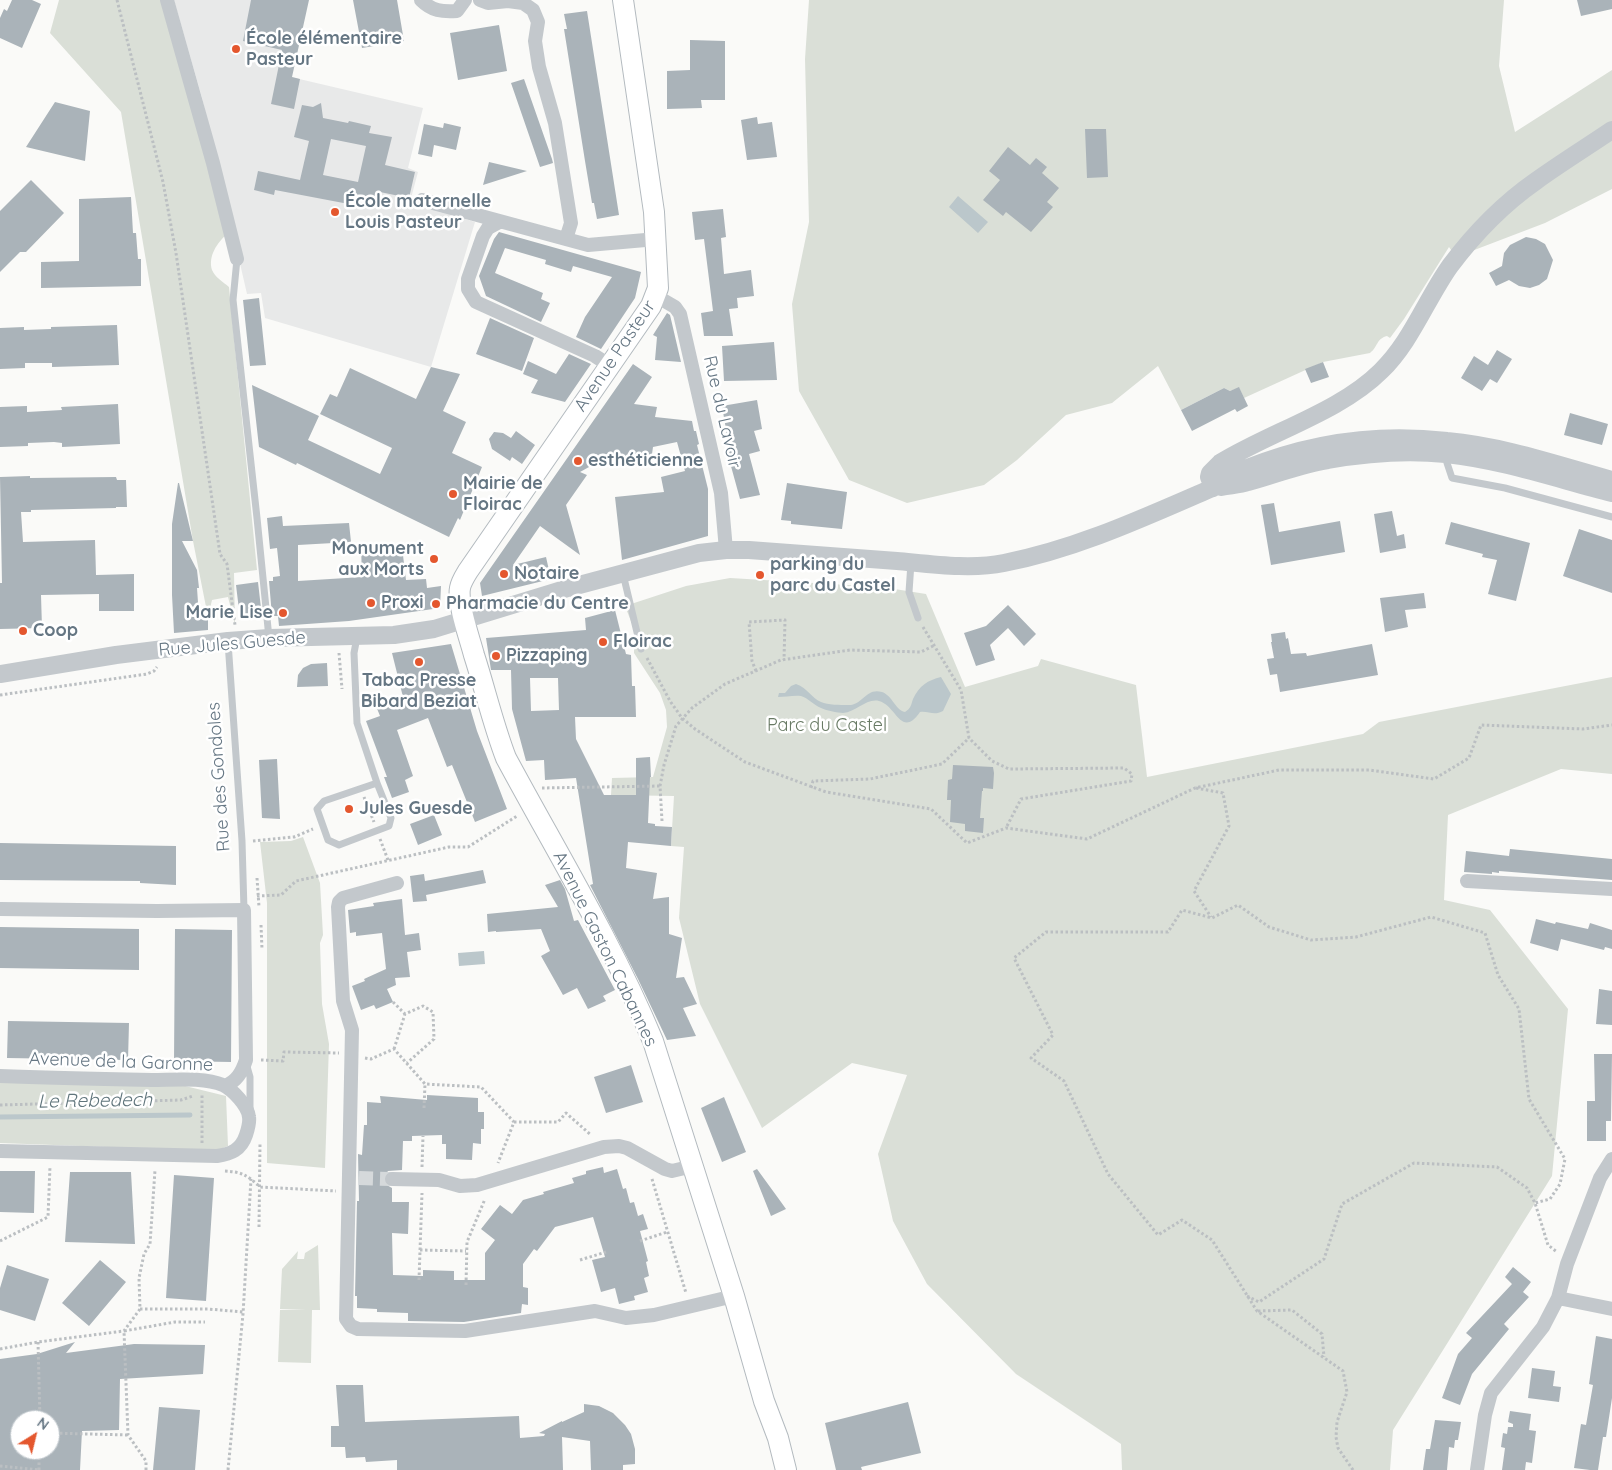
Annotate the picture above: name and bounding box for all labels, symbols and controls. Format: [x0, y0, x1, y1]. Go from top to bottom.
place label: École élémentaire Pasteur [246, 28, 402, 70]
marker: École élémentaire Pasteur [230, 43, 242, 55]
place label: École maternelle Louis Pasteur [345, 191, 491, 233]
marker: École maternelle Louis Pasteur [329, 206, 341, 218]
street label: Avenue Pasteur [570, 296, 660, 416]
street label: Rue du Lavoir [699, 354, 745, 470]
place label: esthéticienne [588, 450, 704, 472]
marker: esthéticienne [572, 455, 584, 467]
place label: Mairie de Floirac [463, 473, 543, 516]
marker: Mairie de Floirac [447, 488, 459, 500]
place label: Monument aux Morts [331, 538, 424, 580]
marker: Monument aux Morts [428, 553, 440, 565]
place label: parking du parc du Castel [770, 554, 896, 596]
place label: Notaire [514, 563, 579, 585]
marker: Notaire [498, 568, 510, 580]
marker: parking du parc du Castel [754, 569, 766, 581]
place label: Proxi [381, 592, 424, 614]
place label: Pharmacie du Centre [446, 593, 629, 615]
marker: Proxi [365, 597, 377, 609]
marker: Pharmacie du Centre [430, 598, 442, 610]
place label: Marie Lise [186, 602, 273, 624]
marker: Marie Lise [277, 607, 289, 619]
place label: Coop [33, 620, 78, 642]
marker: Coop [17, 625, 29, 637]
street label: Rue Jules Guesde [158, 627, 306, 661]
place label: Floirac [613, 631, 672, 653]
marker: Floirac [597, 636, 609, 648]
place label: Pizzaping [506, 645, 588, 667]
marker: Pizzaping [490, 650, 502, 662]
marker: Tabac Presse Bibard Beziat [413, 656, 425, 668]
place label: Tabac Presse Bibard Beziat [361, 670, 477, 712]
street label: Rue des Gondoles [203, 702, 235, 852]
park label: Parc du Castel [767, 715, 887, 737]
place label: Jules Guesde [359, 798, 473, 820]
marker: Jules Guesde [343, 803, 355, 815]
street label: Avenue Gaston Cabannes [548, 848, 662, 1050]
street label: Avenue de la Garonne [28, 1048, 214, 1076]
water label: Le Rebedech [38, 1089, 152, 1113]
north arrow [10, 1410, 60, 1460]
text: N [34, 1413, 53, 1434]

